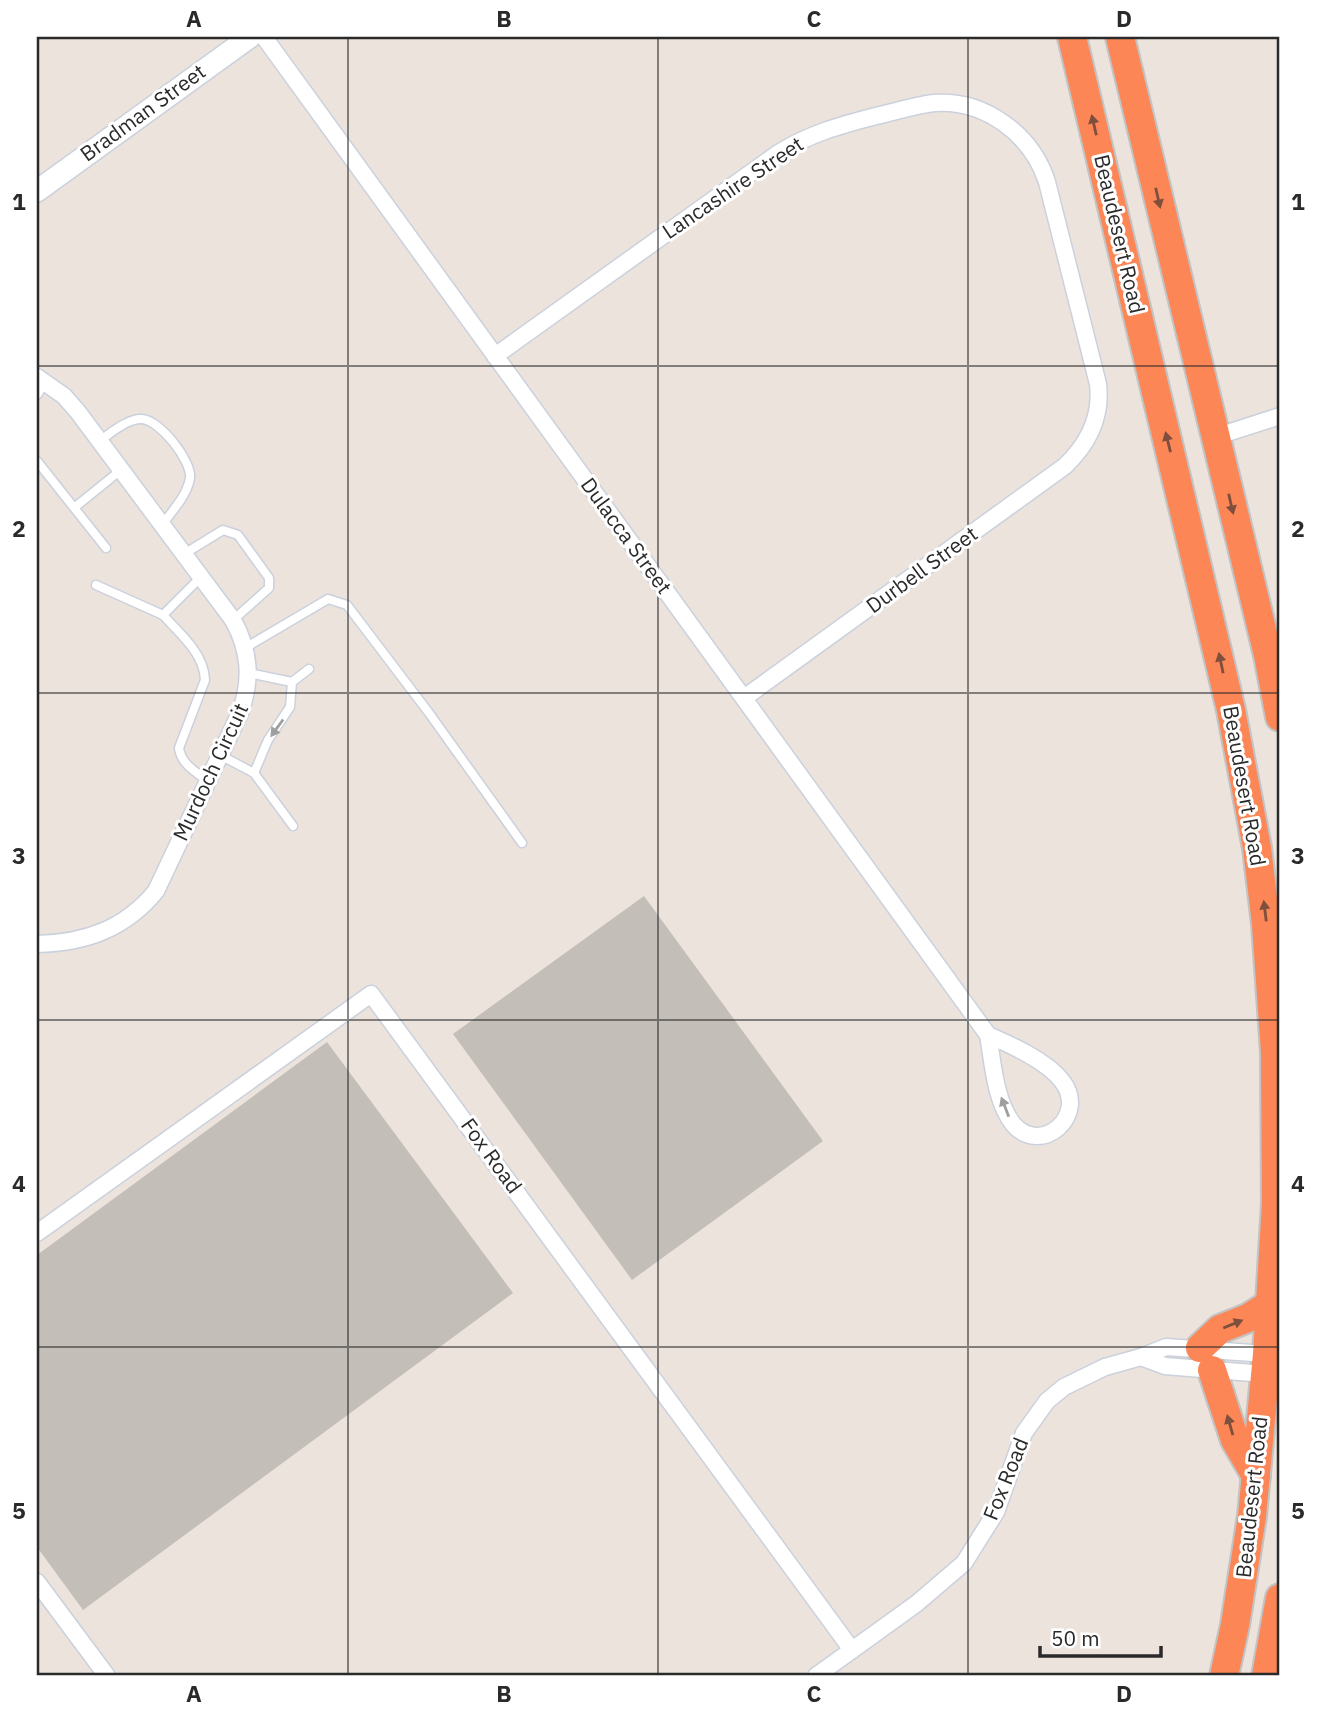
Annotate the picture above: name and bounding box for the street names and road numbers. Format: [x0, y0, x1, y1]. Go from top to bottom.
street label: Bradman Street [74, 57, 211, 167]
street label: Lancashire Street [656, 130, 808, 245]
street label: Beaudesert Road [1088, 152, 1152, 316]
street label: Dulacca Street [575, 471, 679, 599]
street label: Durbell Street [860, 519, 983, 619]
street label: Murdoch Circuit [166, 698, 254, 845]
street label: Beaudesert Road [1217, 704, 1273, 868]
street label: Fox Road [455, 1112, 529, 1199]
street label: Beaudesert Road [1229, 1415, 1273, 1579]
street label: Fox Road [976, 1433, 1034, 1524]

